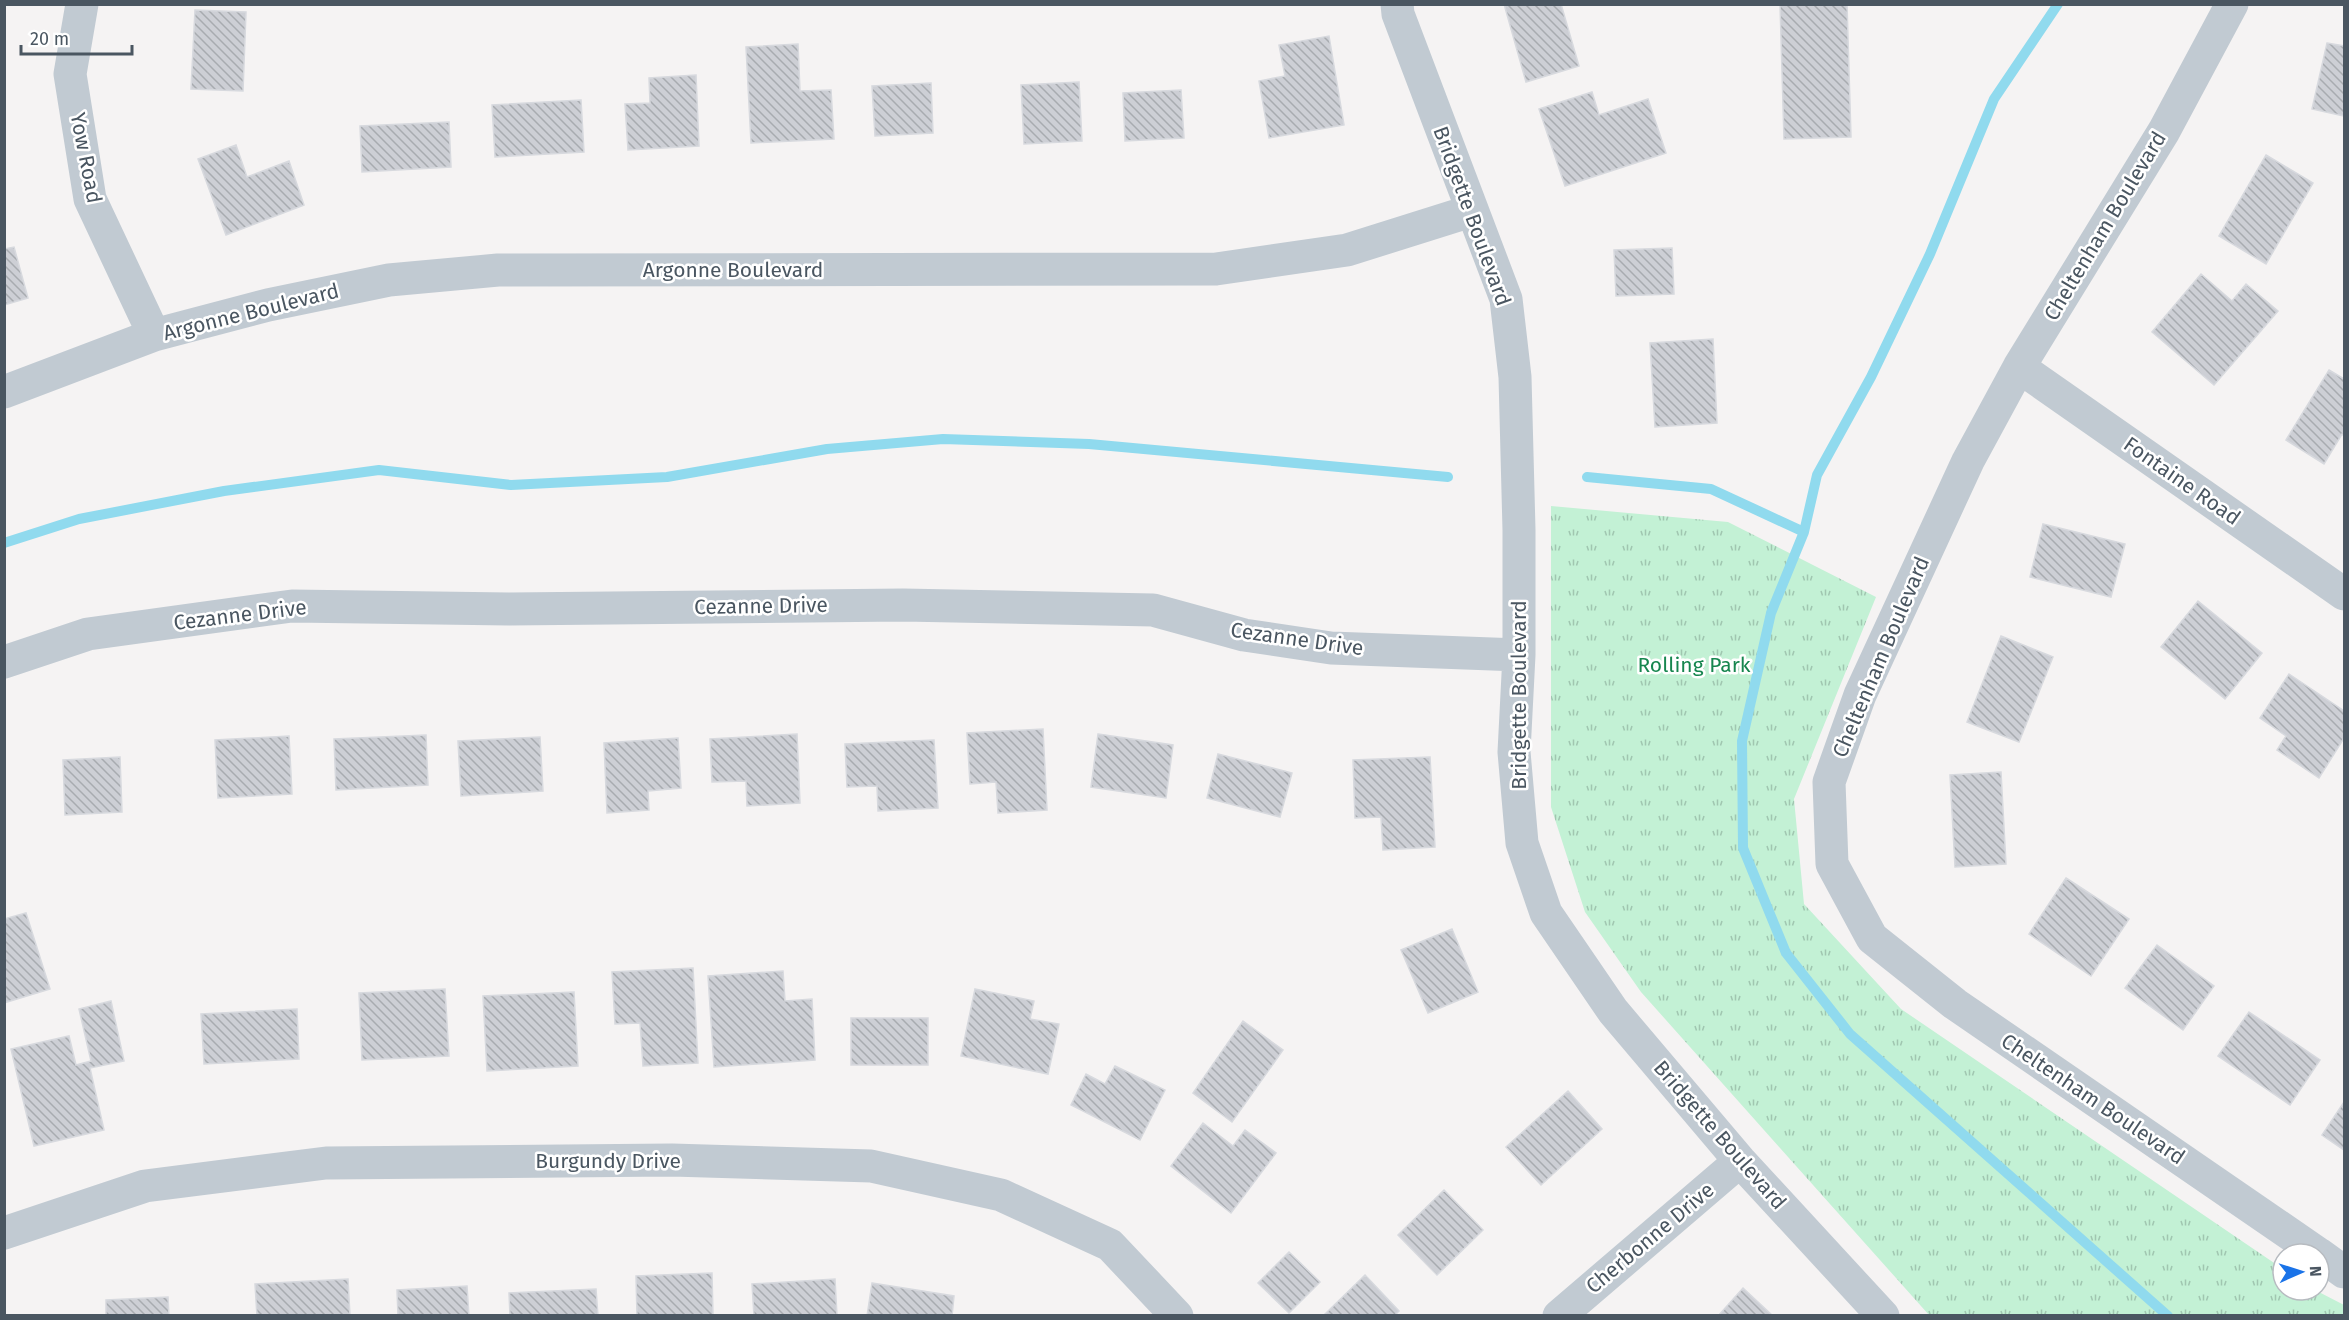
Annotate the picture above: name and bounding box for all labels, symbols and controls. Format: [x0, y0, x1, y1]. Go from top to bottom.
scale bar [21, 18, 132, 56]
text: 20 m [30, 28, 69, 50]
street label: Yow Road [64, 111, 108, 205]
street label: Bridgette Boulevard [1427, 123, 1517, 309]
street label: Cheltenham Boulevard [2038, 127, 2172, 325]
street label: Argonne Boulevard [643, 257, 823, 283]
street label: Argonne Boulevard [160, 278, 342, 346]
street label: Fontaine Road [2119, 431, 2245, 531]
street label: Cheltenham Boulevard [1827, 553, 1935, 761]
street label: Cezanne Drive [694, 592, 828, 620]
street label: Cezanne Drive [172, 594, 308, 636]
street label: Bridgette Boulevard [1506, 600, 1532, 790]
street label: Cezanne Drive [1229, 617, 1365, 661]
park label: Rolling Park [1637, 652, 1751, 678]
street label: Cheltenham Boulevard [1996, 1028, 2190, 1170]
street label: Bridgette Boulevard [1648, 1055, 1792, 1215]
street label: Burgundy Drive [535, 1148, 681, 1174]
street label: Cherbonne Drive [1581, 1177, 1719, 1299]
north arrow [2271, 1242, 2331, 1302]
text: N [2306, 1265, 2325, 1277]

